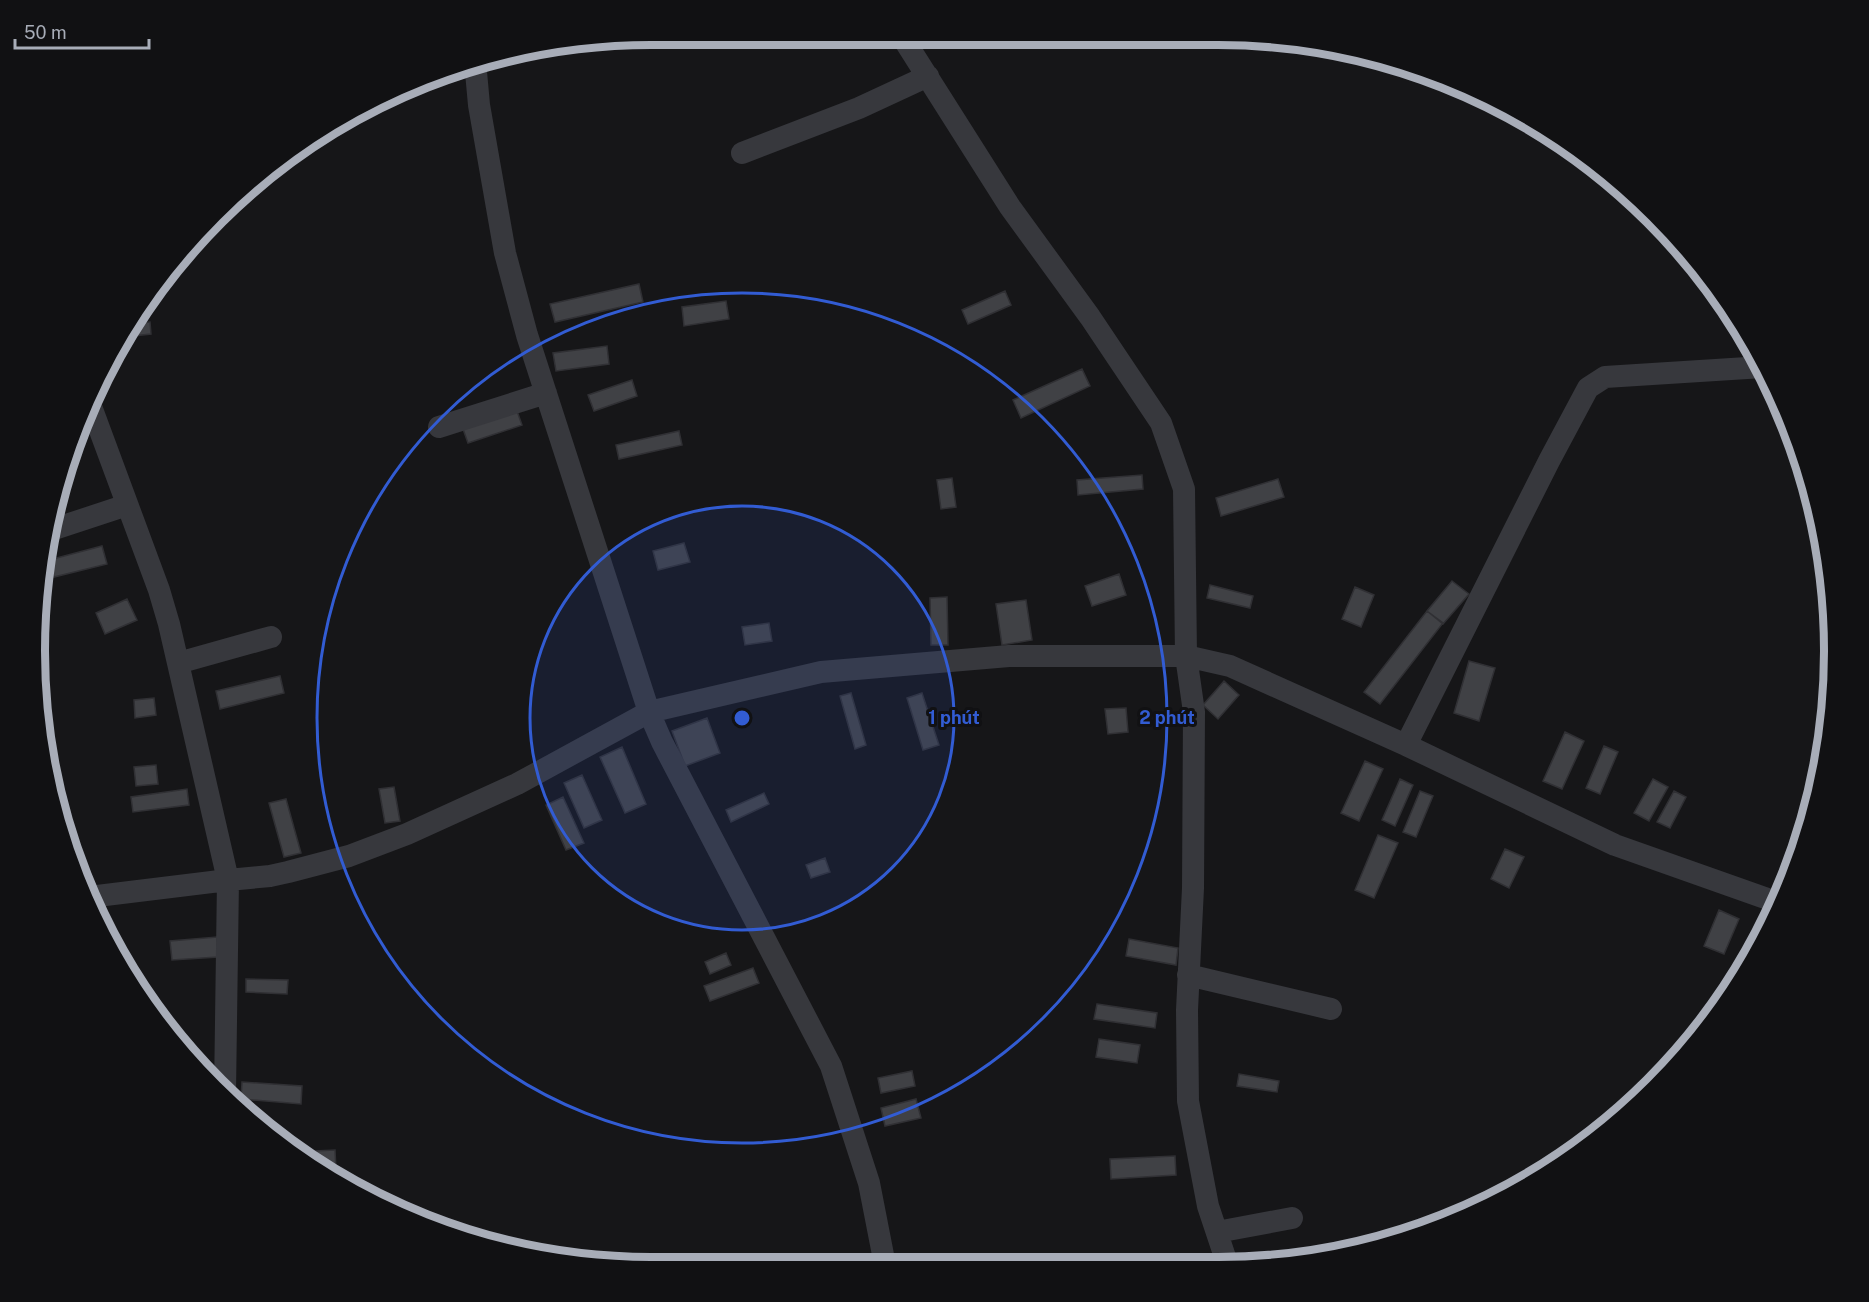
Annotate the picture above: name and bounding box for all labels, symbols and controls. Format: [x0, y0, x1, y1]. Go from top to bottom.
scale bar [15, 12, 148, 50]
text: 50 m [24, 22, 67, 43]
text: 1 phút [928, 707, 980, 728]
text: 2 phút [1139, 707, 1195, 728]
centre of rings [732, 708, 752, 728]

